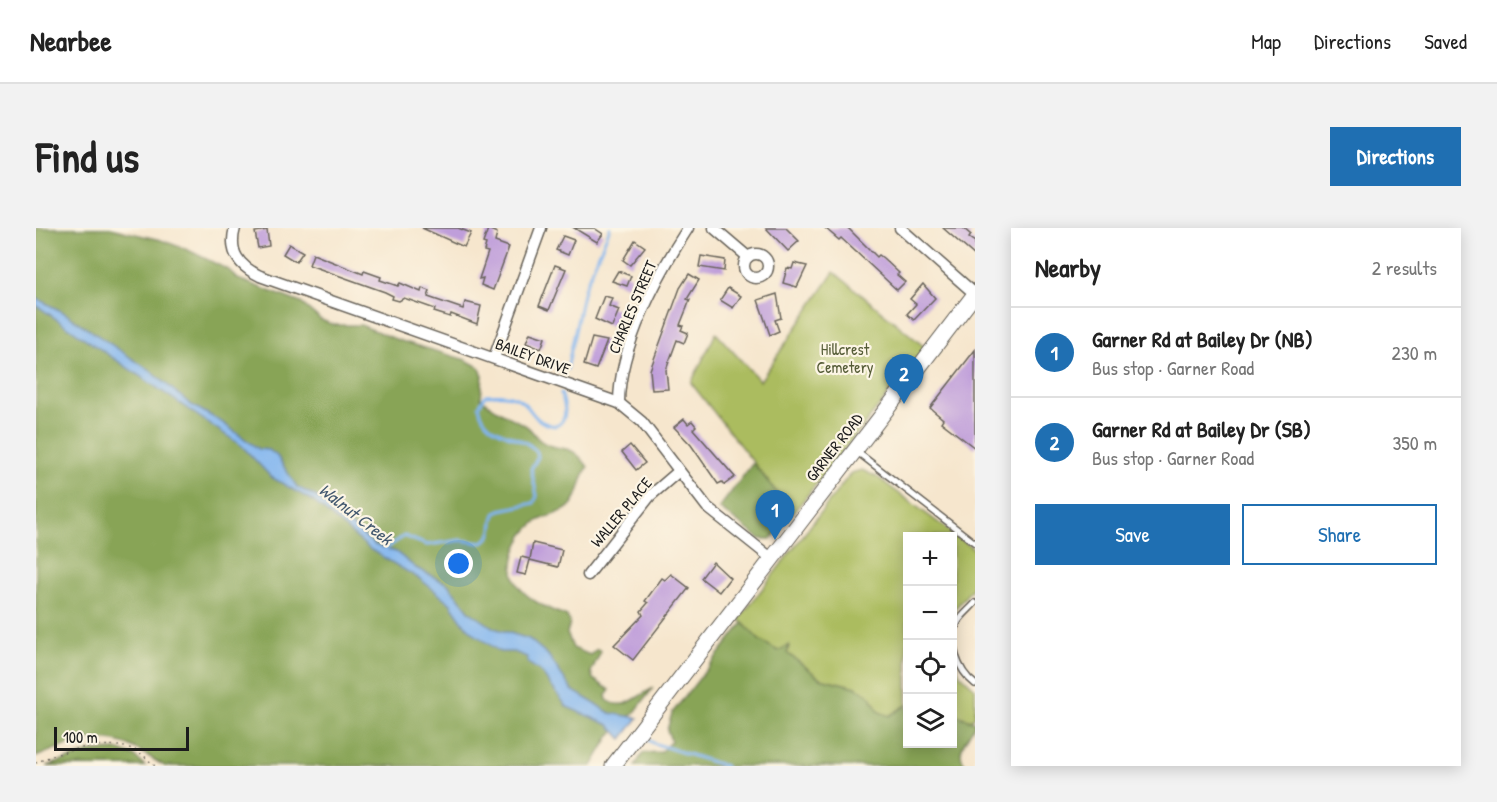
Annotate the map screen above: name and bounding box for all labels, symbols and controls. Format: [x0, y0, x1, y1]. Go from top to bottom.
text: Nearbee [30, 22, 112, 60]
text: Map [1251, 27, 1281, 56]
text: Directions [1314, 27, 1391, 56]
text: Saved [1424, 27, 1467, 56]
button: Directions [1330, 127, 1461, 186]
text: Find us [36, 128, 139, 185]
text: Nearby [1035, 250, 1101, 285]
text: 2 results [1372, 254, 1437, 281]
street label: CHARLES STREET [603, 257, 662, 357]
text: Garner Rd at Bailey Dr (NB) [1092, 324, 1313, 354]
street label: BAILEY DRIVE [493, 332, 573, 380]
park label: Hillcrest Cemetery [816, 338, 874, 378]
text: 1 [1051, 339, 1058, 366]
text: 230 m [1392, 339, 1437, 366]
pin: 2 [884, 354, 924, 404]
text: Bus stop · Garner Road [1092, 354, 1254, 381]
street label: GARNER ROAD [800, 408, 868, 486]
text: Garner Rd at Bailey Dr (SB) [1092, 414, 1311, 444]
text: 2 [1050, 429, 1059, 456]
text: 350 m [1392, 429, 1437, 456]
text: Bus stop · Garner Road [1092, 444, 1254, 471]
street label: WALLER PLACE [585, 472, 657, 552]
water label: Walnut Creek [314, 477, 399, 552]
pin: 1 [756, 490, 794, 540]
button: Save [1035, 504, 1230, 565]
button: Share [1242, 504, 1437, 565]
map controls [903, 532, 957, 748]
button: + [903, 532, 957, 586]
your location [444, 549, 473, 578]
button: − [903, 586, 957, 640]
button: locate [903, 640, 957, 694]
button: layers [903, 694, 957, 748]
scale bar [54, 724, 189, 752]
text: 100 m [63, 726, 98, 748]

